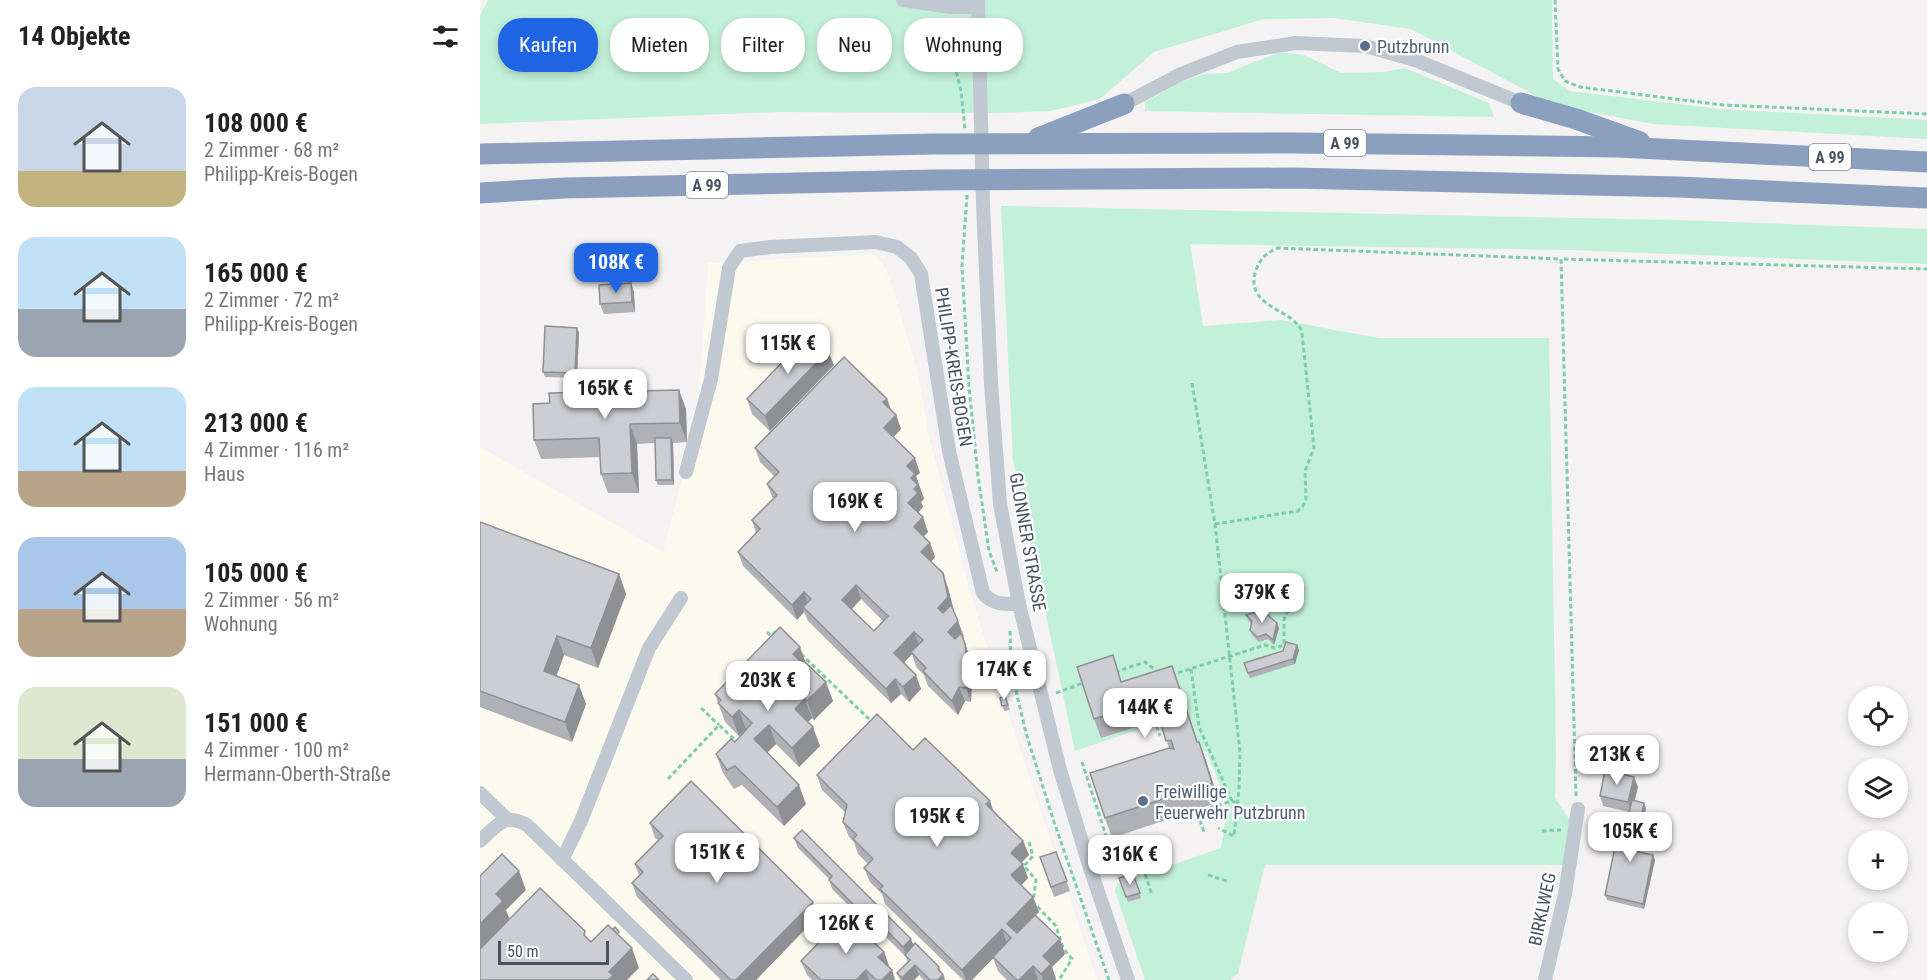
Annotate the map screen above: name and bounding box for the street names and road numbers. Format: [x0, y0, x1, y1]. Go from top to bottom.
road number: A 99 [1324, 130, 1366, 156]
road number: A 99 [1809, 144, 1851, 170]
road number: A 99 [686, 172, 728, 198]
street label: PHILIPP-KREIS-BOGEN [931, 286, 977, 448]
street label: GLONNER STRASSE [1005, 471, 1051, 613]
street label: BIRKLWEG [1524, 870, 1560, 948]

